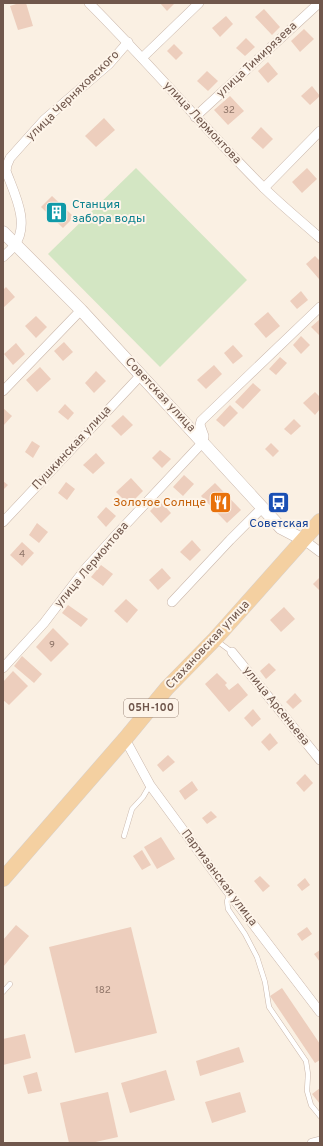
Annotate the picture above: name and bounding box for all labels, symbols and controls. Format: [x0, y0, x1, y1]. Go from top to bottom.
street label: улица Тимирязева [213, 18, 301, 102]
street label: улица Черняховского [23, 47, 123, 145]
street label: улица Лермонтова [159, 78, 245, 168]
house number: 32 [223, 104, 235, 117]
place label: Станция забора воды [72, 197, 145, 227]
building icon: Станция забора воды [44, 199, 70, 225]
street label: Советская улица [121, 354, 199, 436]
street label: Пушкинская улица [29, 403, 115, 493]
restaurant icon: Золотое Солнце [208, 490, 234, 516]
bus stop icon: Советская [266, 490, 292, 516]
place label: Золотое Солнце [113, 495, 206, 511]
place label: Советская [249, 516, 309, 532]
street label: улица Лермонтова [51, 519, 133, 611]
house number: 4 [19, 548, 25, 561]
street label: Стахановская улица [163, 597, 253, 693]
house number: 9 [49, 639, 55, 652]
street label: улица Арсеньева [239, 663, 313, 749]
road number: 05Н-100 [124, 699, 178, 717]
street label: Партизанская улица [177, 826, 261, 930]
house number: 182 [95, 984, 111, 997]

